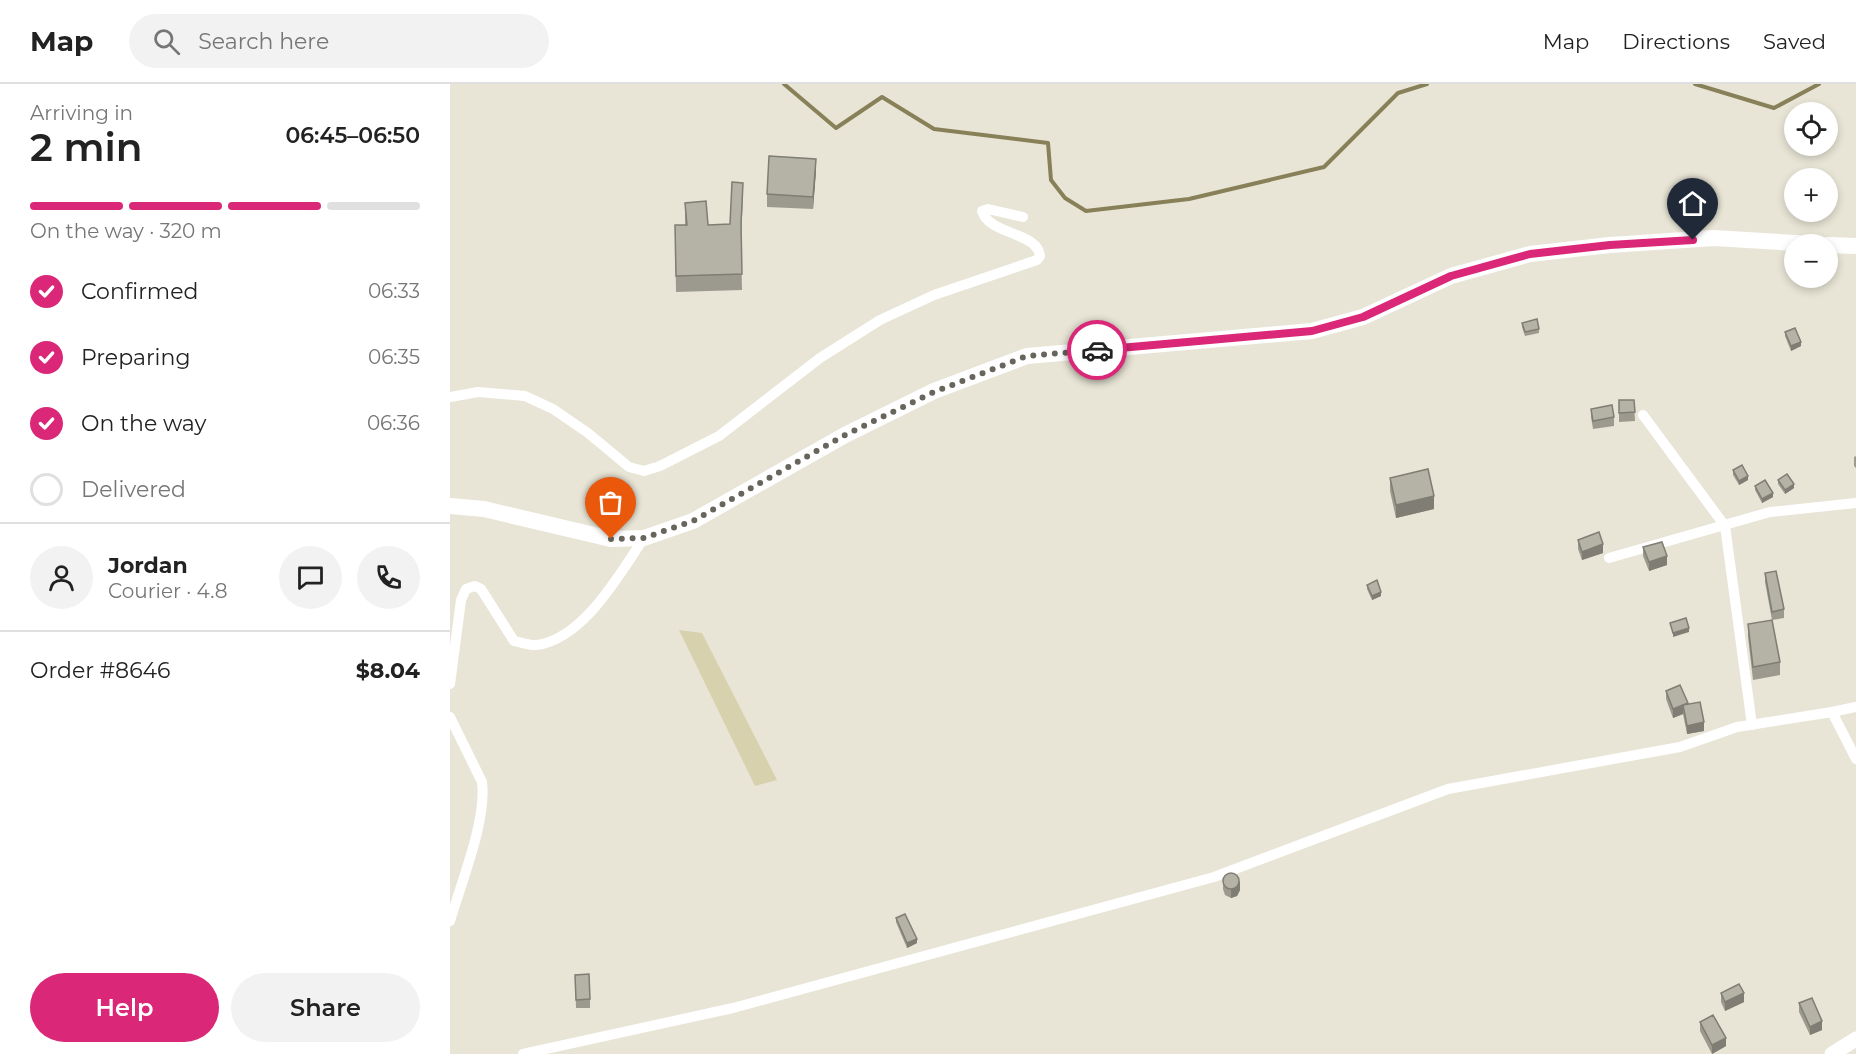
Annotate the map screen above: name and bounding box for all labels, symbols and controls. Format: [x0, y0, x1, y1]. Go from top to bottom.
search box [129, 14, 549, 68]
text: Map [30, 24, 93, 58]
icon: search [150, 25, 183, 58]
text: Search here [198, 28, 329, 55]
text: Map [1543, 29, 1589, 54]
text: Directions [1622, 29, 1730, 54]
text: Saved [1763, 29, 1826, 54]
text: Arriving in [30, 101, 133, 125]
map controls [1784, 102, 1838, 288]
button: locate [1784, 102, 1838, 156]
text: 06:45–06:50 [286, 122, 420, 149]
text: 2 min [30, 123, 143, 171]
button: + [1784, 168, 1838, 222]
pin [1667, 178, 1718, 240]
icon: home [1676, 187, 1709, 220]
text: On the way · 320 m [30, 219, 222, 243]
button: − [1784, 234, 1838, 288]
icon: check [30, 275, 63, 308]
text: Confirmed [81, 278, 198, 305]
text: 06:33 [368, 279, 420, 303]
courier [1067, 320, 1127, 380]
icon: car [1081, 334, 1114, 367]
icon: check [30, 341, 63, 374]
text: Preparing [81, 344, 190, 371]
text: 06:35 [368, 345, 420, 369]
icon: check [30, 407, 63, 440]
text: On the way [81, 410, 206, 437]
text: 06:36 [367, 411, 420, 435]
text: Delivered [81, 476, 186, 503]
pin [585, 477, 636, 539]
icon: bag [594, 486, 627, 519]
button: person [30, 546, 93, 609]
button: chat [279, 546, 342, 609]
button: phone [357, 546, 420, 609]
text: Jordan [108, 552, 188, 579]
text: Courier · 4.8 [108, 579, 227, 603]
text: Order #8646 [30, 657, 170, 684]
text: $8.04 [356, 657, 420, 684]
button: Help [30, 973, 219, 1042]
button: Share [231, 973, 420, 1042]

